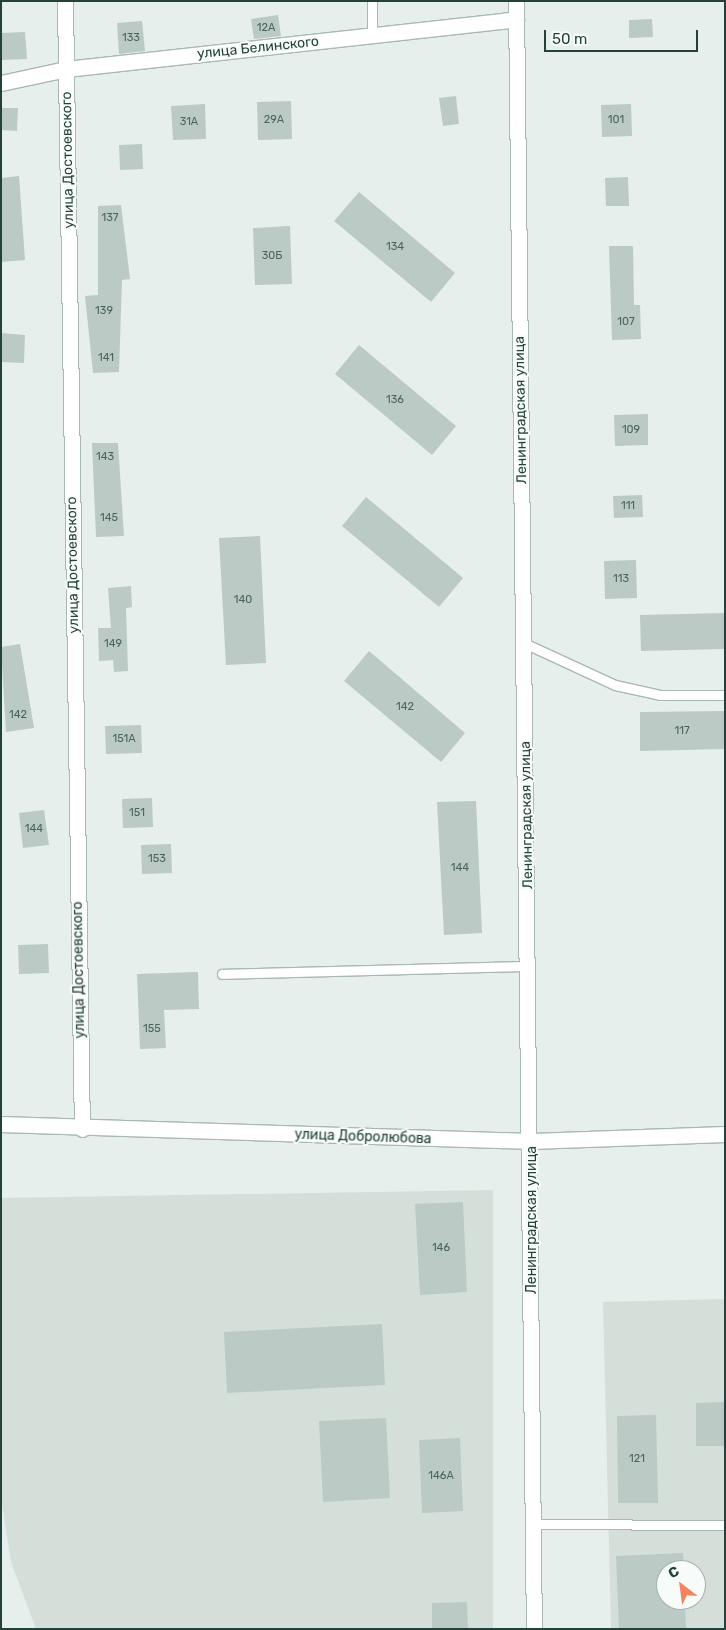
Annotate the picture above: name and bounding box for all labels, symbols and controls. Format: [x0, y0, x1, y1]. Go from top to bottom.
scale bar [546, 20, 700, 52]
house number: 12А [257, 21, 275, 35]
text: 50 m [552, 30, 587, 48]
house number: 133 [122, 31, 140, 45]
street label: улица Белинского [196, 33, 320, 63]
street label: улица Достоевского [58, 91, 78, 229]
house number: 29А [264, 113, 284, 127]
house number: 101 [608, 113, 624, 127]
house number: 31А [180, 115, 198, 129]
house number: 137 [102, 211, 118, 225]
house number: 134 [386, 240, 404, 254]
house number: 30Б [262, 249, 282, 263]
house number: 139 [95, 304, 113, 318]
house number: 107 [617, 315, 635, 329]
street label: Ленинградская улица [511, 336, 531, 484]
house number: 141 [98, 351, 114, 365]
house number: 136 [386, 393, 404, 407]
house number: 109 [622, 423, 640, 437]
house number: 143 [96, 450, 114, 464]
street label: улица Достоевского [63, 496, 83, 634]
house number: 111 [621, 499, 635, 513]
house number: 145 [100, 511, 118, 525]
house number: 113 [613, 572, 629, 586]
house number: 140 [234, 593, 252, 607]
house number: 149 [104, 637, 122, 651]
house number: 142 [396, 700, 414, 714]
house number: 142 [9, 708, 27, 722]
house number: 117 [674, 724, 690, 738]
house number: 151А [112, 732, 136, 746]
street label: Ленинградская улица [517, 741, 537, 889]
house number: 151 [129, 806, 145, 820]
house number: 144 [25, 822, 43, 836]
house number: 153 [148, 852, 166, 866]
house number: 144 [451, 861, 469, 875]
street label: улица Достоевского [69, 901, 89, 1039]
house number: 155 [143, 1022, 161, 1036]
street label: улица Добролюбова [294, 1126, 432, 1148]
street label: Ленинградская улица [524, 1146, 540, 1294]
house number: 146 [432, 1241, 450, 1255]
house number: 121 [629, 1452, 645, 1466]
house number: 146А [428, 1469, 454, 1483]
north arrow [656, 1560, 706, 1610]
text: С [665, 1563, 682, 1582]

